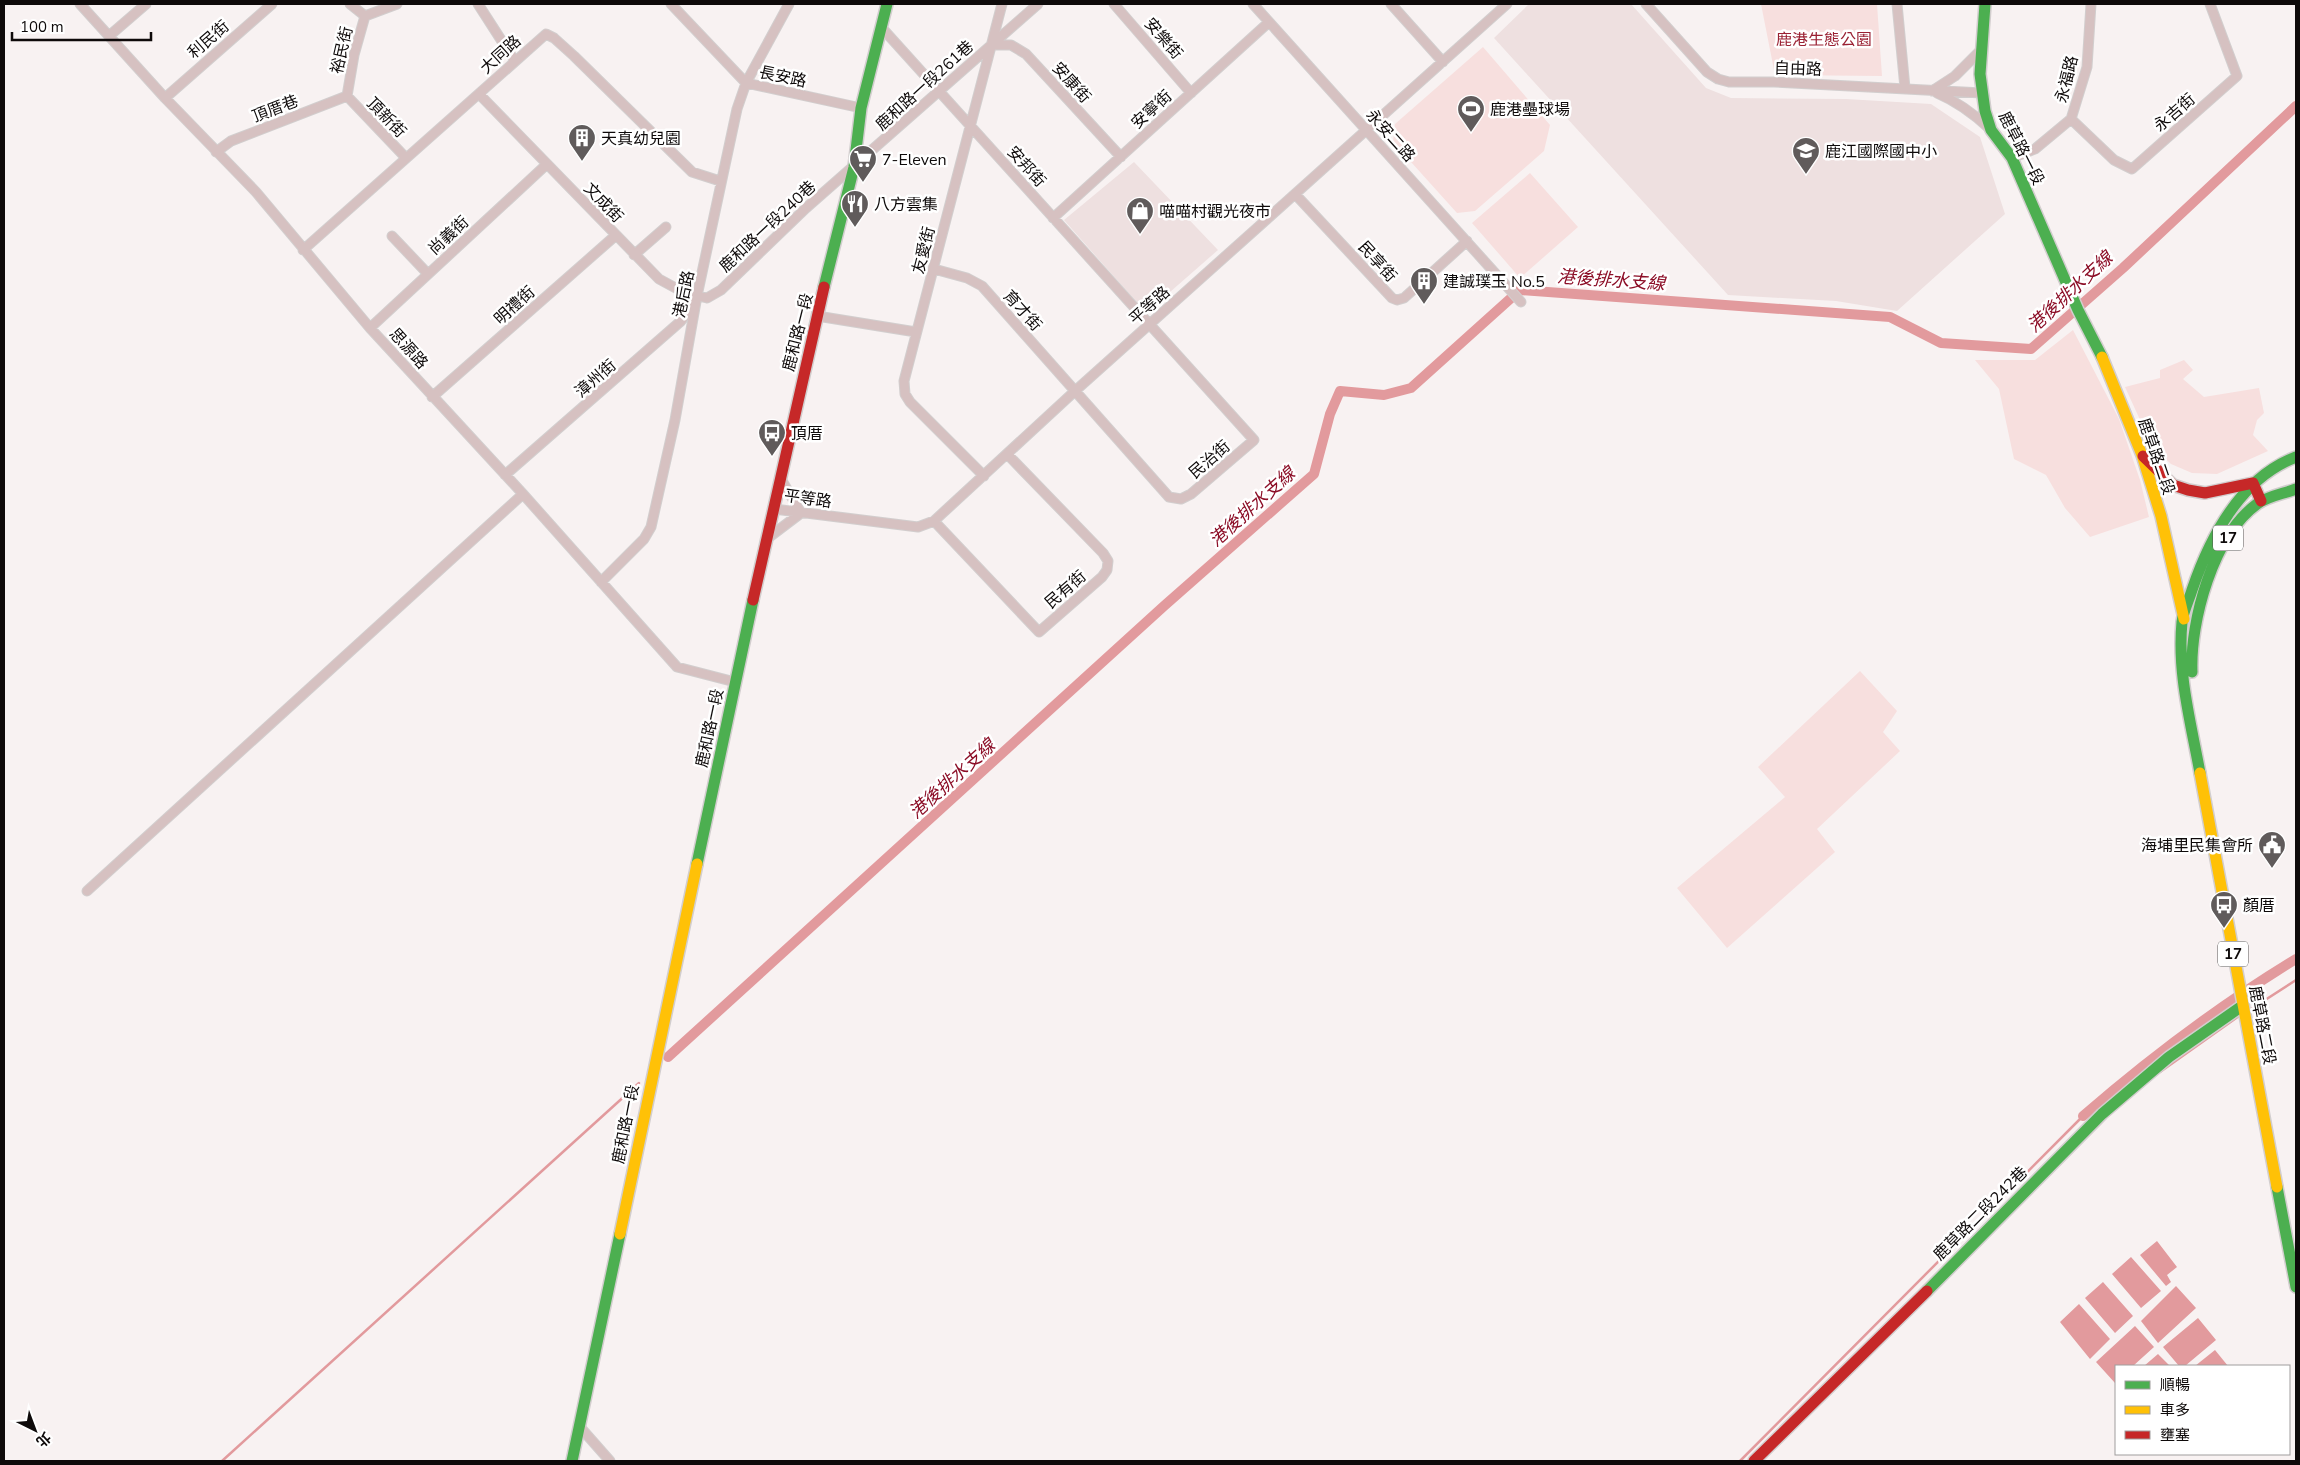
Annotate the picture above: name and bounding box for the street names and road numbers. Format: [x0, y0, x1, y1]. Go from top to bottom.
street label: 安樂街 [1139, 13, 1187, 64]
street label: 利民街 [183, 16, 234, 64]
street label: 裕民街 [326, 24, 358, 76]
street label: 大同路 [475, 31, 526, 79]
street label: 鹿和路一段261巷 [871, 36, 978, 136]
street label: 永福路 [2050, 53, 2083, 105]
street label: 安康街 [1047, 57, 1095, 108]
street label: 自由路 [1774, 57, 1822, 81]
street label: 長安路 [757, 61, 809, 93]
street label: 安寧街 [1126, 86, 1177, 134]
street label: 永吉街 [2149, 89, 2200, 137]
street label: 頂厝巷 [249, 90, 302, 128]
street label: 頂新街 [362, 93, 411, 143]
street label: 永安二路 [1361, 105, 1420, 167]
street label: 鹿草路一段 [1993, 108, 2049, 189]
street label: 安邦街 [1002, 141, 1050, 192]
street label: 鹿和路一段240巷 [715, 176, 821, 277]
street label: 文成街 [579, 178, 628, 228]
street label: 尚義街 [424, 211, 474, 260]
street label: 友愛街 [907, 224, 940, 276]
street label: 民享街 [1353, 236, 1401, 287]
street label: 港后路 [668, 268, 700, 320]
street label: 明禮街 [489, 282, 540, 330]
street label: 平等路 [1124, 282, 1175, 330]
street label: 育才街 [998, 285, 1046, 336]
street label: 鹿和路一段 [778, 291, 818, 374]
street label: 思源路 [384, 323, 432, 374]
street label: 漳州街 [570, 355, 621, 403]
street label: 鹿草路二段 [2133, 415, 2179, 498]
street label: 民治街 [1184, 436, 1235, 484]
street label: 平等路 [783, 485, 833, 513]
road number: 17 [2213, 526, 2243, 550]
street label: 民有街 [1040, 566, 1091, 614]
street label: 鹿和路一段 [691, 687, 729, 770]
road number: 17 [2218, 942, 2248, 966]
street label: 鹿草路二段 [2244, 984, 2280, 1067]
street label: 鹿和路一段 [608, 1083, 644, 1166]
street label: 鹿草路二段242巷 [1929, 1162, 2033, 1266]

